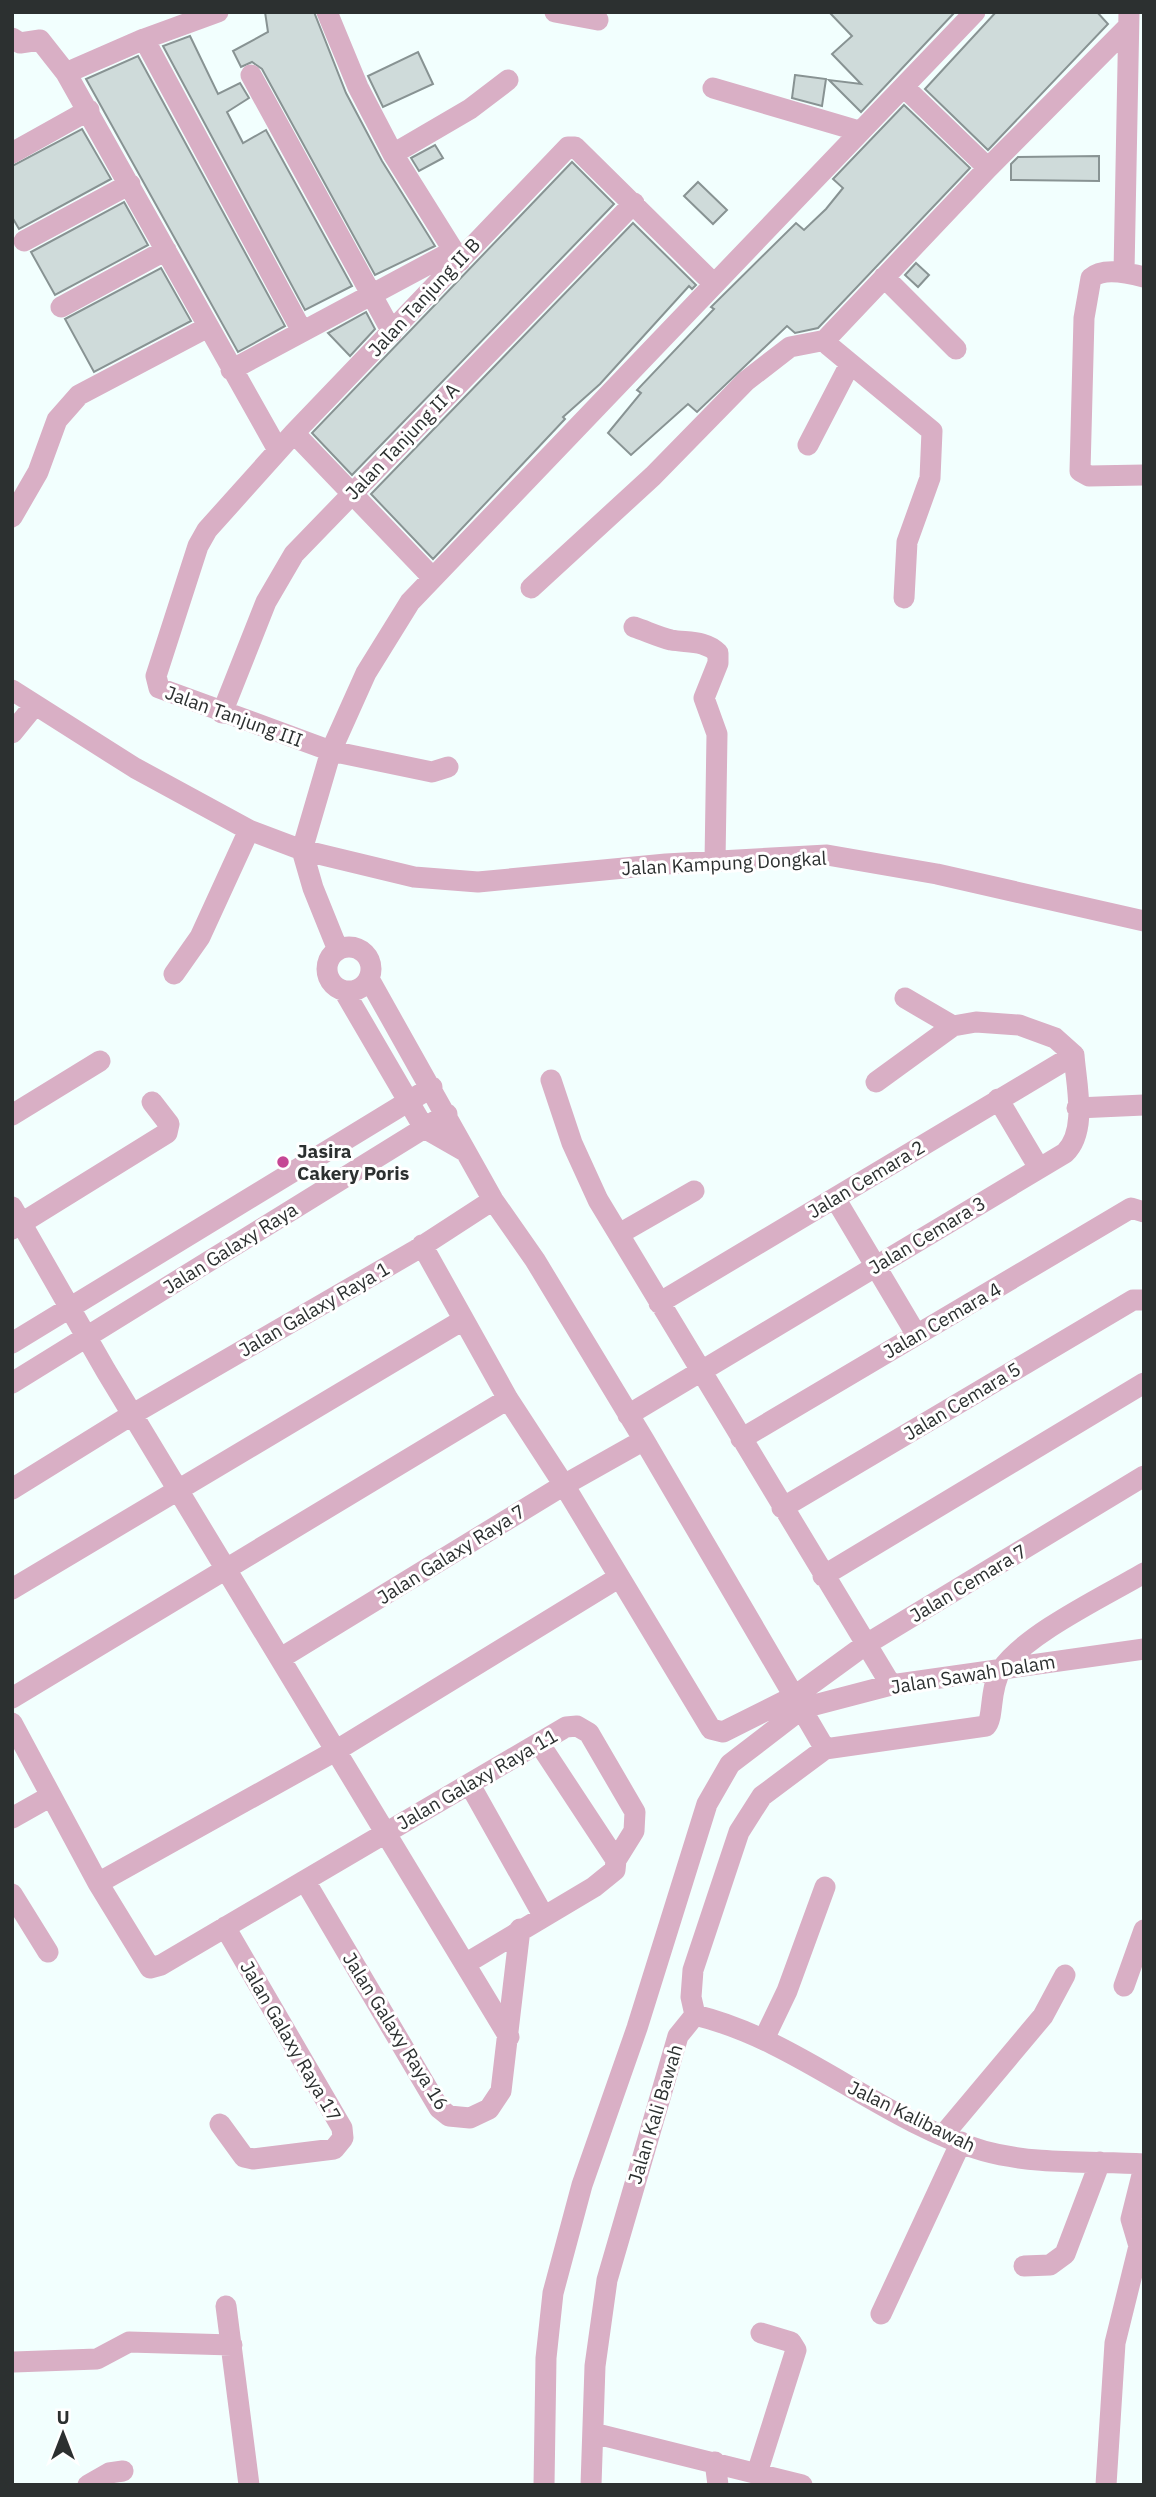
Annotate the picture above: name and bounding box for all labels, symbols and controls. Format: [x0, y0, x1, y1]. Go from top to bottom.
street label: Jalan Tanjung II B [363, 233, 485, 361]
street label: Jalan Tanjung II A [340, 377, 464, 505]
street label: Jalan Tanjung III [162, 680, 306, 752]
street label: Jalan Kampung Dongkal [621, 846, 827, 880]
street label: Jalan Cemara 2 [803, 1135, 929, 1223]
place label: Jasira Cakery Poris [297, 1139, 409, 1185]
marker: Jasira Cakery Poris [275, 1154, 291, 1170]
street label: Jalan Cemara 3 [864, 1191, 990, 1279]
street label: Jalan Galaxy Raya [158, 1197, 302, 1299]
street label: Jalan Galaxy Raya 1 [234, 1256, 394, 1362]
street label: Jalan Cemara 4 [879, 1277, 1005, 1363]
street label: Jalan Cemara 5 [899, 1357, 1025, 1445]
street label: Jalan Galaxy Raya 7 [373, 1499, 529, 1609]
street label: Jalan Cemara 7 [905, 1539, 1031, 1627]
street label: Jalan Sawah Dalam [889, 1649, 1057, 1699]
street label: Jalan Galaxy Raya 11 [392, 1723, 562, 1835]
street label: Jalan Galaxy Raya 16 [338, 1948, 454, 2114]
street label: Jalan Galaxy Raya 17 [235, 1956, 347, 2126]
street label: Jalan Kali Bawah [622, 2041, 688, 2187]
street label: Jalan Kalibawah [844, 2075, 980, 2157]
north arrow [28, 2399, 98, 2469]
text: U [56, 2405, 70, 2429]

